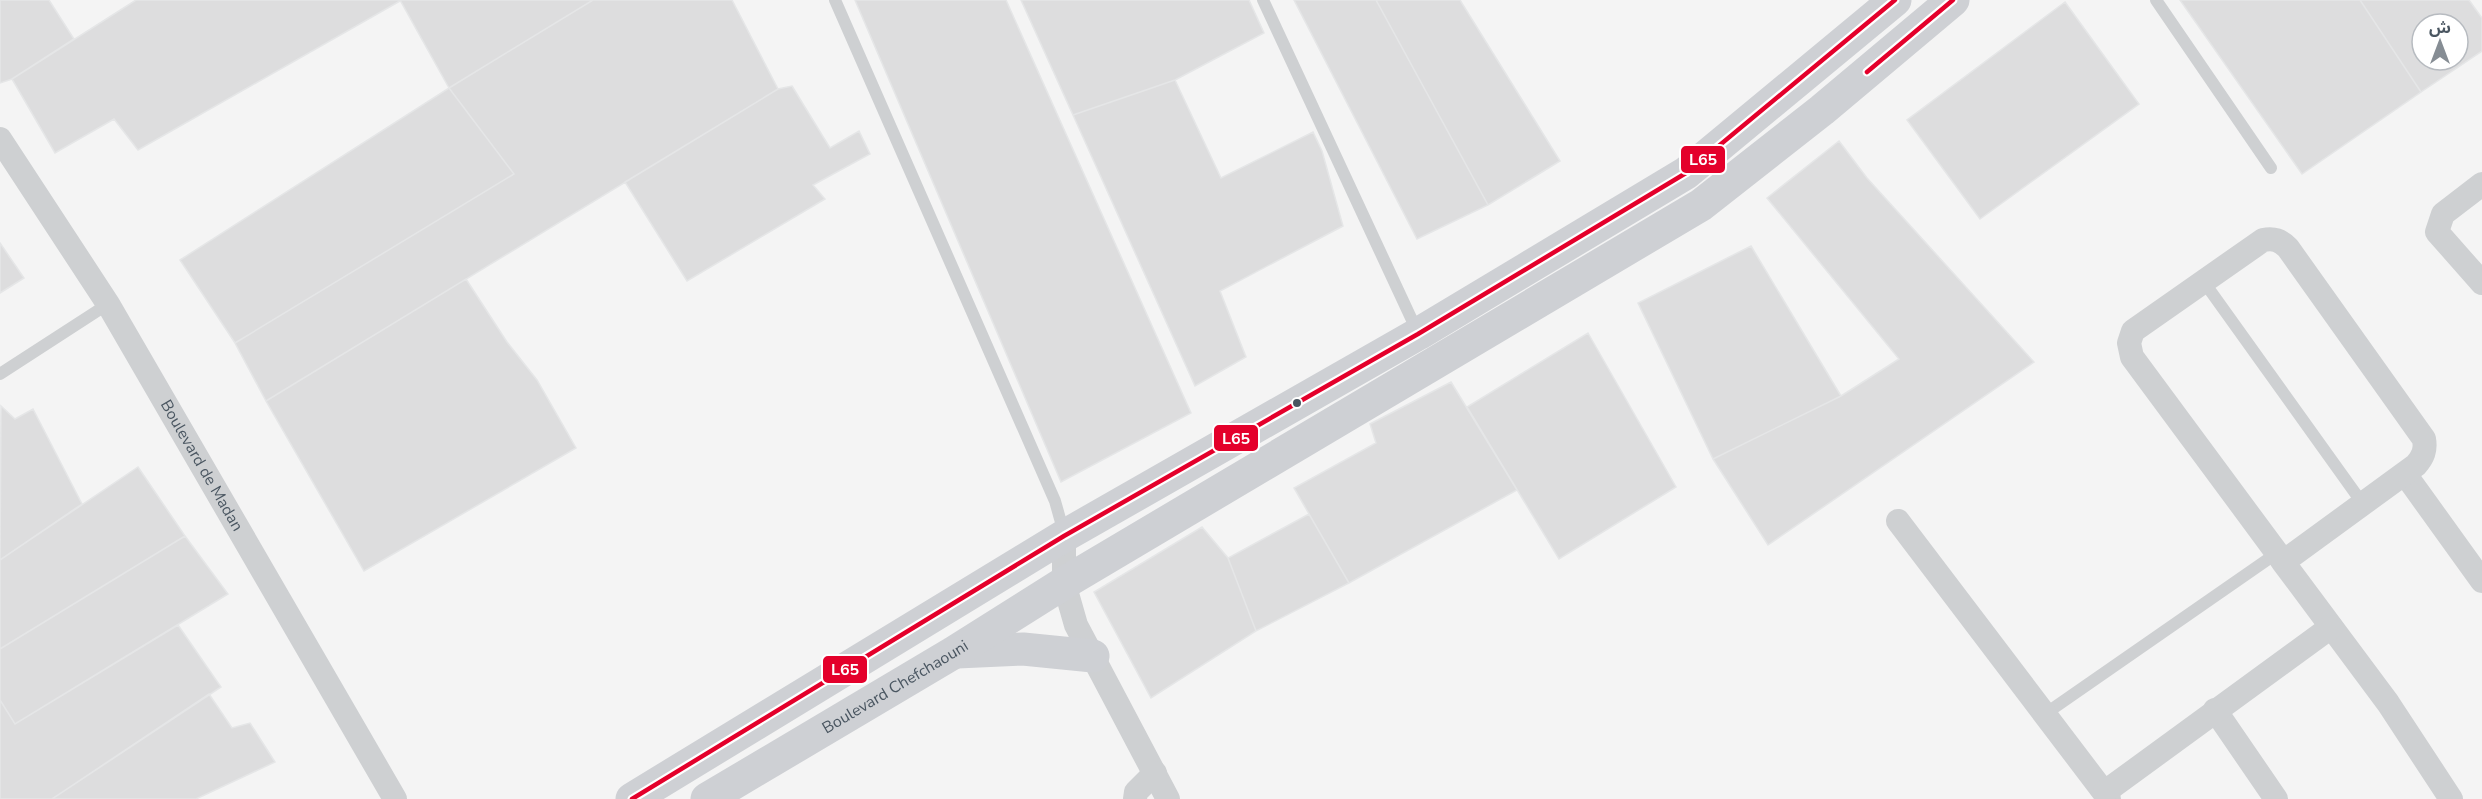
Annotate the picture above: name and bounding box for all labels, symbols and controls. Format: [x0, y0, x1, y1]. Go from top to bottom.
north arrow [2410, 12, 2470, 72]
text: ش [2429, 17, 2451, 39]
line badge: L65 [1680, 145, 1726, 174]
text: L65 [1689, 149, 1717, 171]
street label: Boulevard de Madan [155, 396, 248, 535]
unlabelled marker [1291, 397, 1303, 409]
line badge: L65 [1213, 424, 1259, 452]
text: L65 [1222, 428, 1250, 450]
street label: Boulevard Chefchaouni [818, 635, 973, 739]
line badge: L65 [822, 655, 868, 684]
text: L65 [831, 659, 859, 681]

